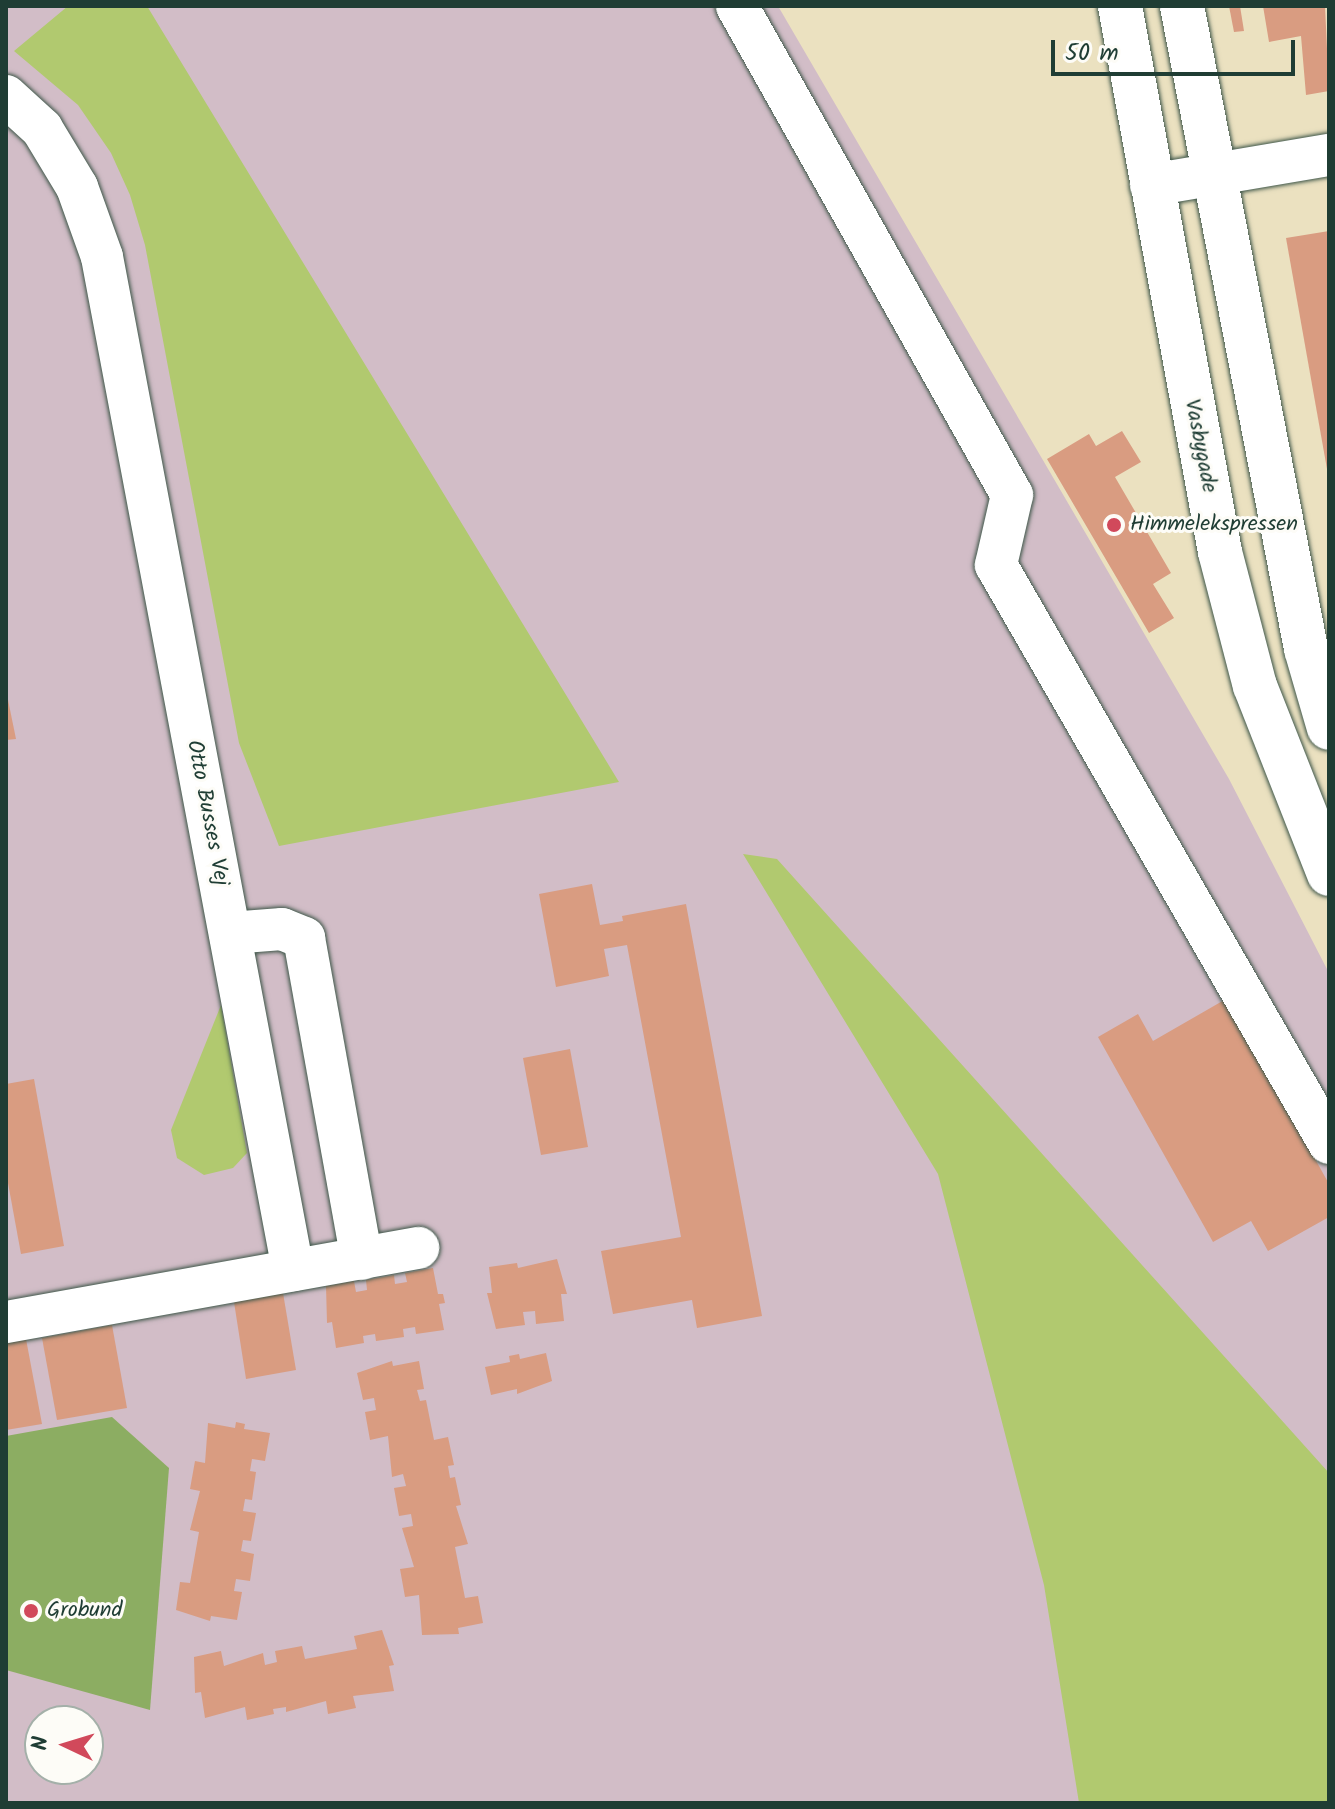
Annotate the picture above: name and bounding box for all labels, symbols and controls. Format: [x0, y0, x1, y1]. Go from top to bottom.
scale bar [1055, 24, 1299, 74]
text: 50 m [1065, 34, 1119, 73]
street label: Vasbygade [1178, 397, 1222, 495]
place label: Himmelekspressen [1130, 512, 1298, 538]
marker: Himmelekspressen [1105, 516, 1123, 534]
street label: Otto Busses Vej [180, 738, 234, 888]
place label: Grobund [47, 1598, 123, 1624]
marker: Grobund [22, 1602, 40, 1620]
north arrow [24, 1705, 104, 1785]
text: N [24, 1735, 59, 1752]

